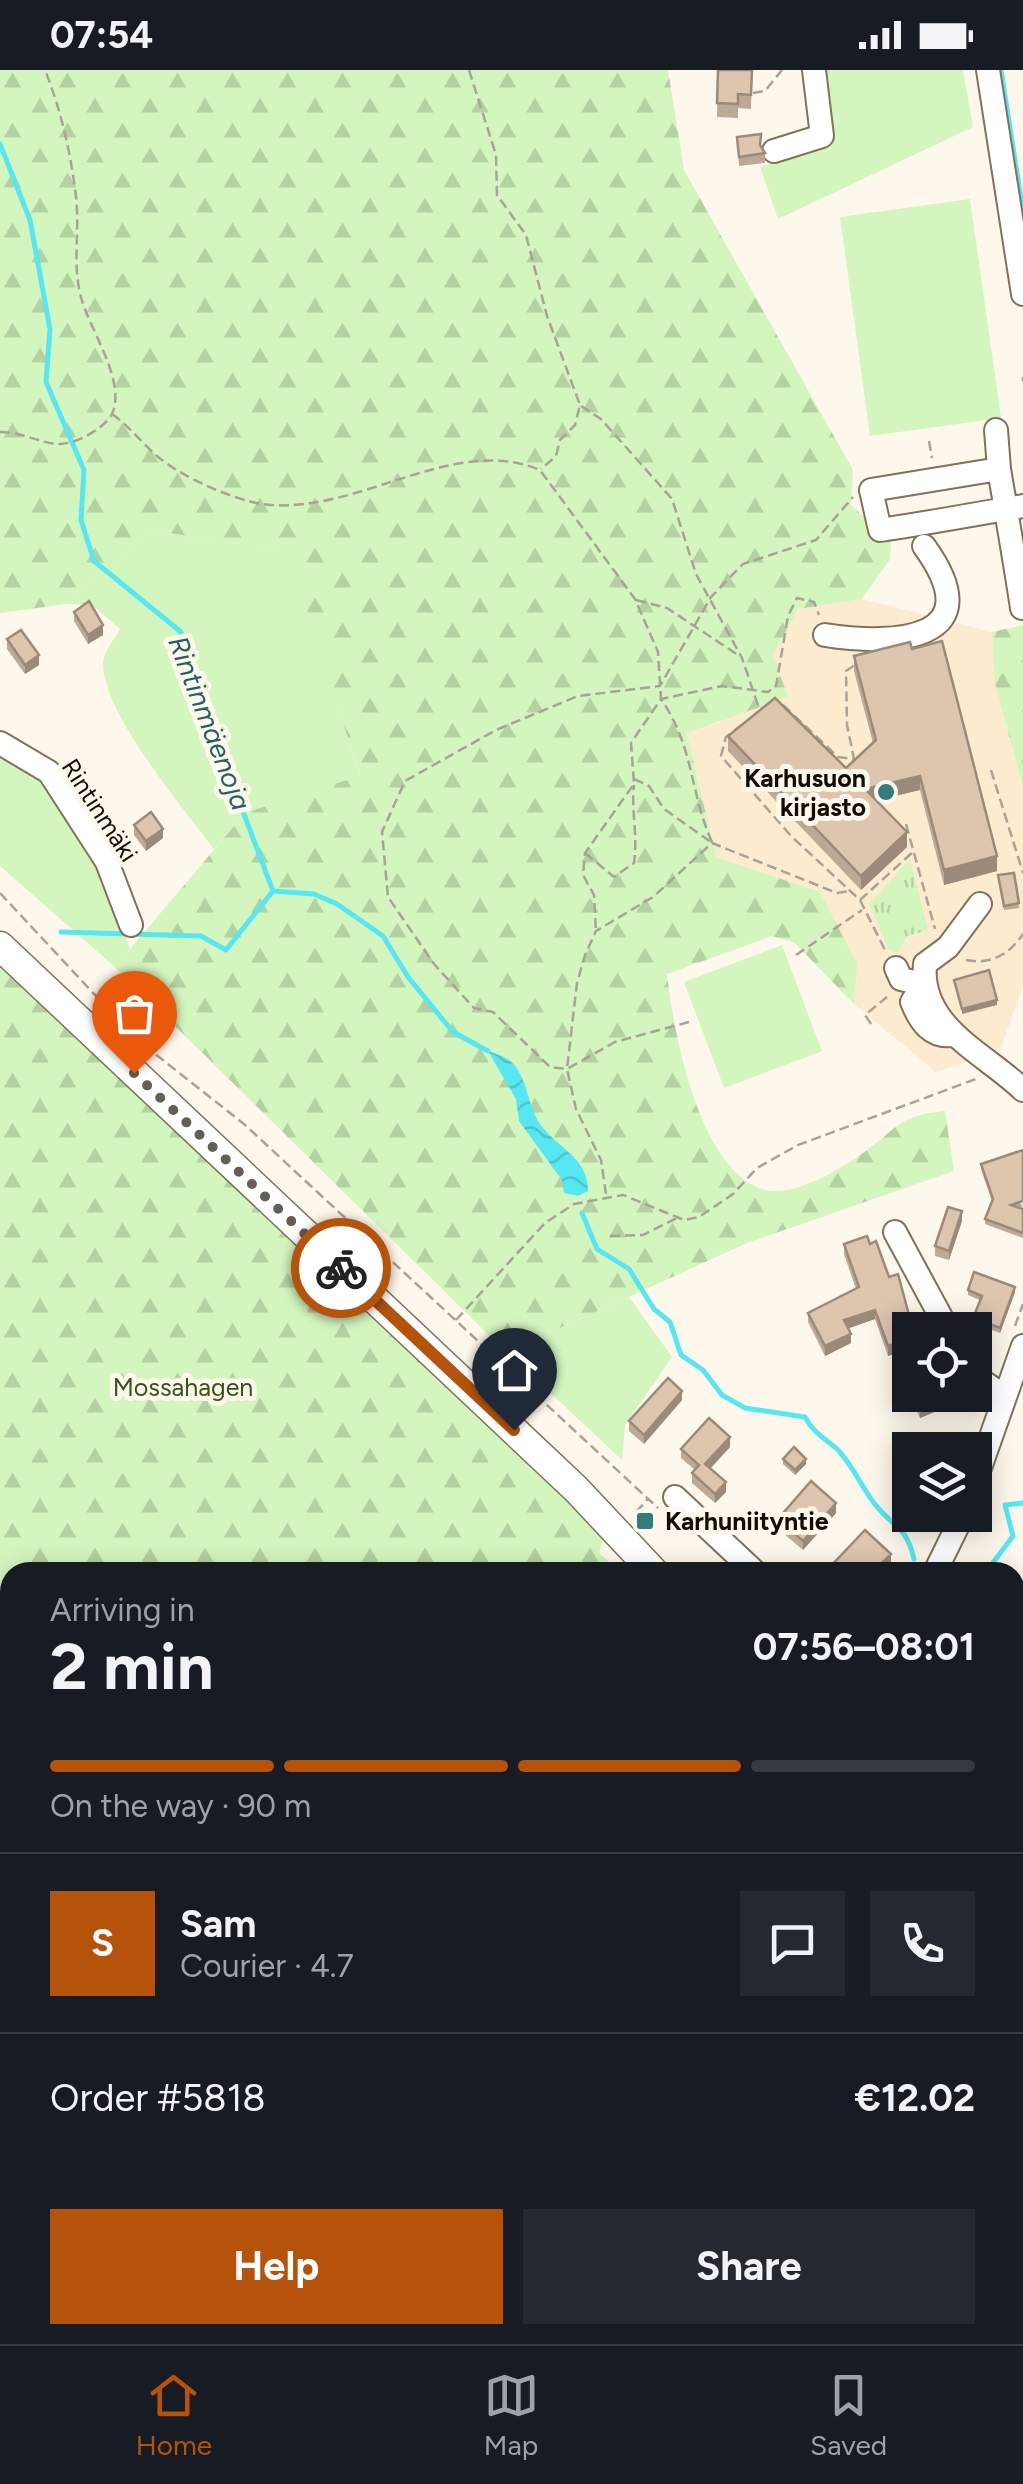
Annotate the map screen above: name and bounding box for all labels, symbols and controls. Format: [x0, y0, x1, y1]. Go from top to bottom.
text: 07:54 [50, 12, 153, 58]
water label: Rintinmäenoja [161, 631, 259, 815]
street label: Rintinmäki [56, 753, 144, 867]
place label: Karhusuon kirjasto [744, 763, 866, 822]
marker: Karhusuon kirjasto [875, 781, 897, 803]
pin [92, 971, 177, 1074]
icon: bag [107, 986, 162, 1041]
courier [291, 1218, 391, 1318]
icon: bike [314, 1241, 369, 1296]
map controls [892, 1312, 992, 1532]
button: locate [892, 1312, 992, 1412]
pin [472, 1328, 557, 1431]
icon: home [487, 1343, 542, 1398]
park label: Mossahagen [113, 1372, 253, 1402]
button: layers [892, 1432, 992, 1532]
place label: Karhuniityntie [665, 1506, 829, 1536]
marker: Karhuniityntie [634, 1510, 656, 1532]
text: Arriving in [50, 1591, 195, 1629]
text: 07:56–08:01 [753, 1624, 975, 1670]
text: 2 min [50, 1627, 214, 1705]
text: On the way · 90 m [50, 1787, 311, 1825]
button: chat [740, 1891, 845, 1996]
button: phone [870, 1891, 975, 1996]
text: Sam [180, 1901, 256, 1947]
text: S [91, 1920, 114, 1966]
text: Courier · 4.7 [180, 1947, 354, 1985]
text: Order #5818 [50, 2075, 266, 2121]
text: €12.02 [855, 2075, 975, 2121]
button: Help [50, 2209, 503, 2324]
button: Share [523, 2209, 975, 2324]
tab: Home [136, 2368, 212, 2462]
tab: Map [484, 2368, 539, 2462]
tab: Saved [810, 2368, 887, 2462]

